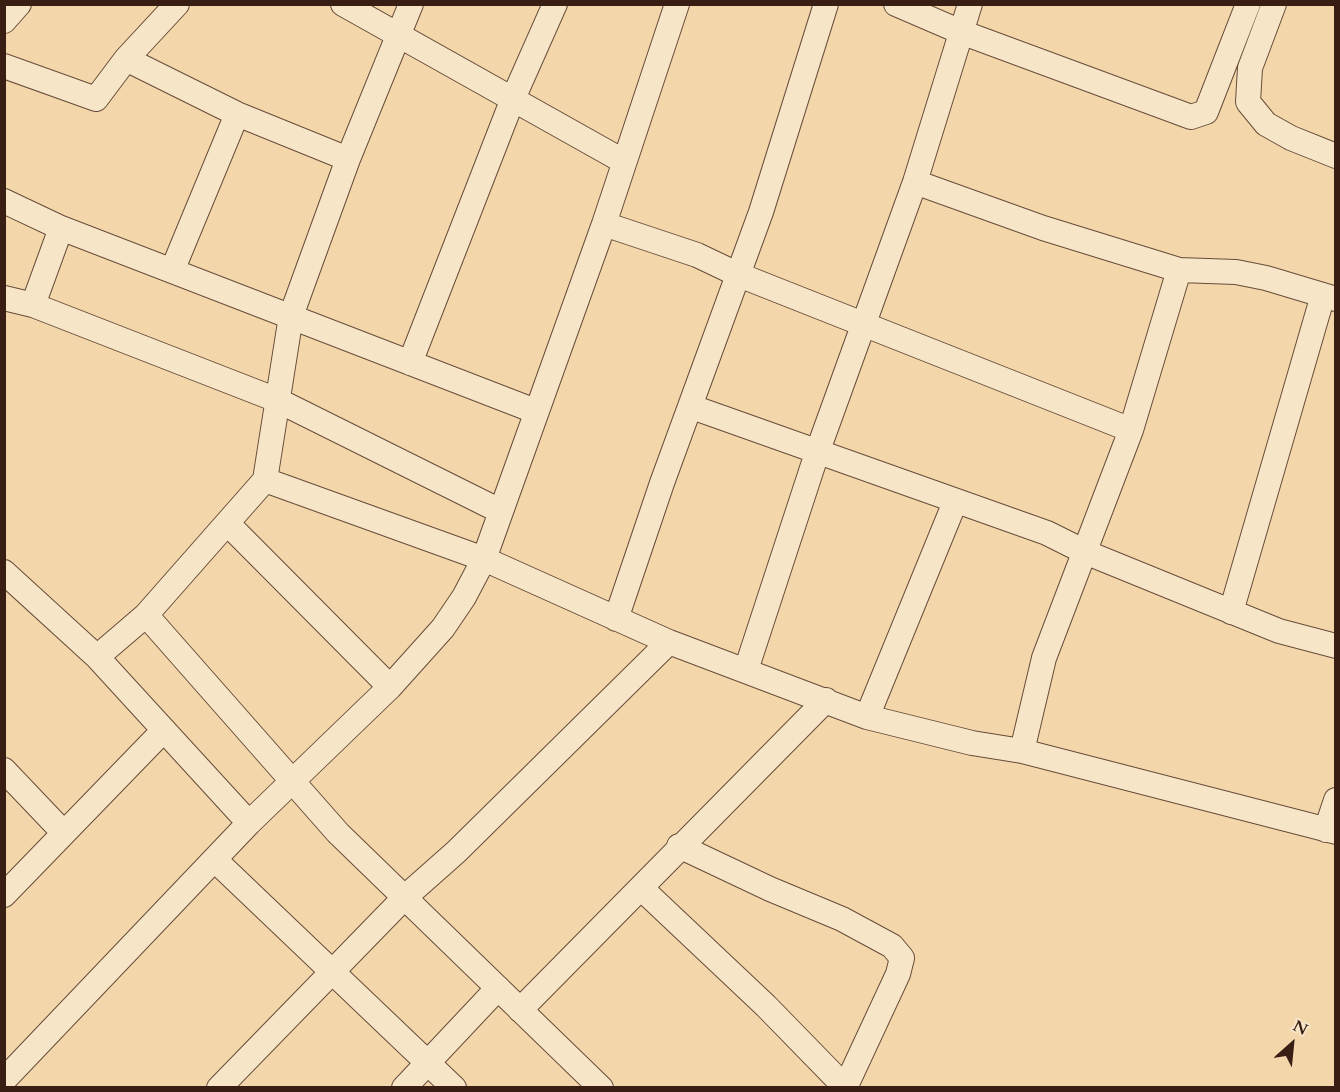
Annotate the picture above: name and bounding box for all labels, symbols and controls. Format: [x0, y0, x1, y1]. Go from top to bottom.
north arrow [1262, 1014, 1322, 1074]
text: N [1289, 1015, 1311, 1041]

